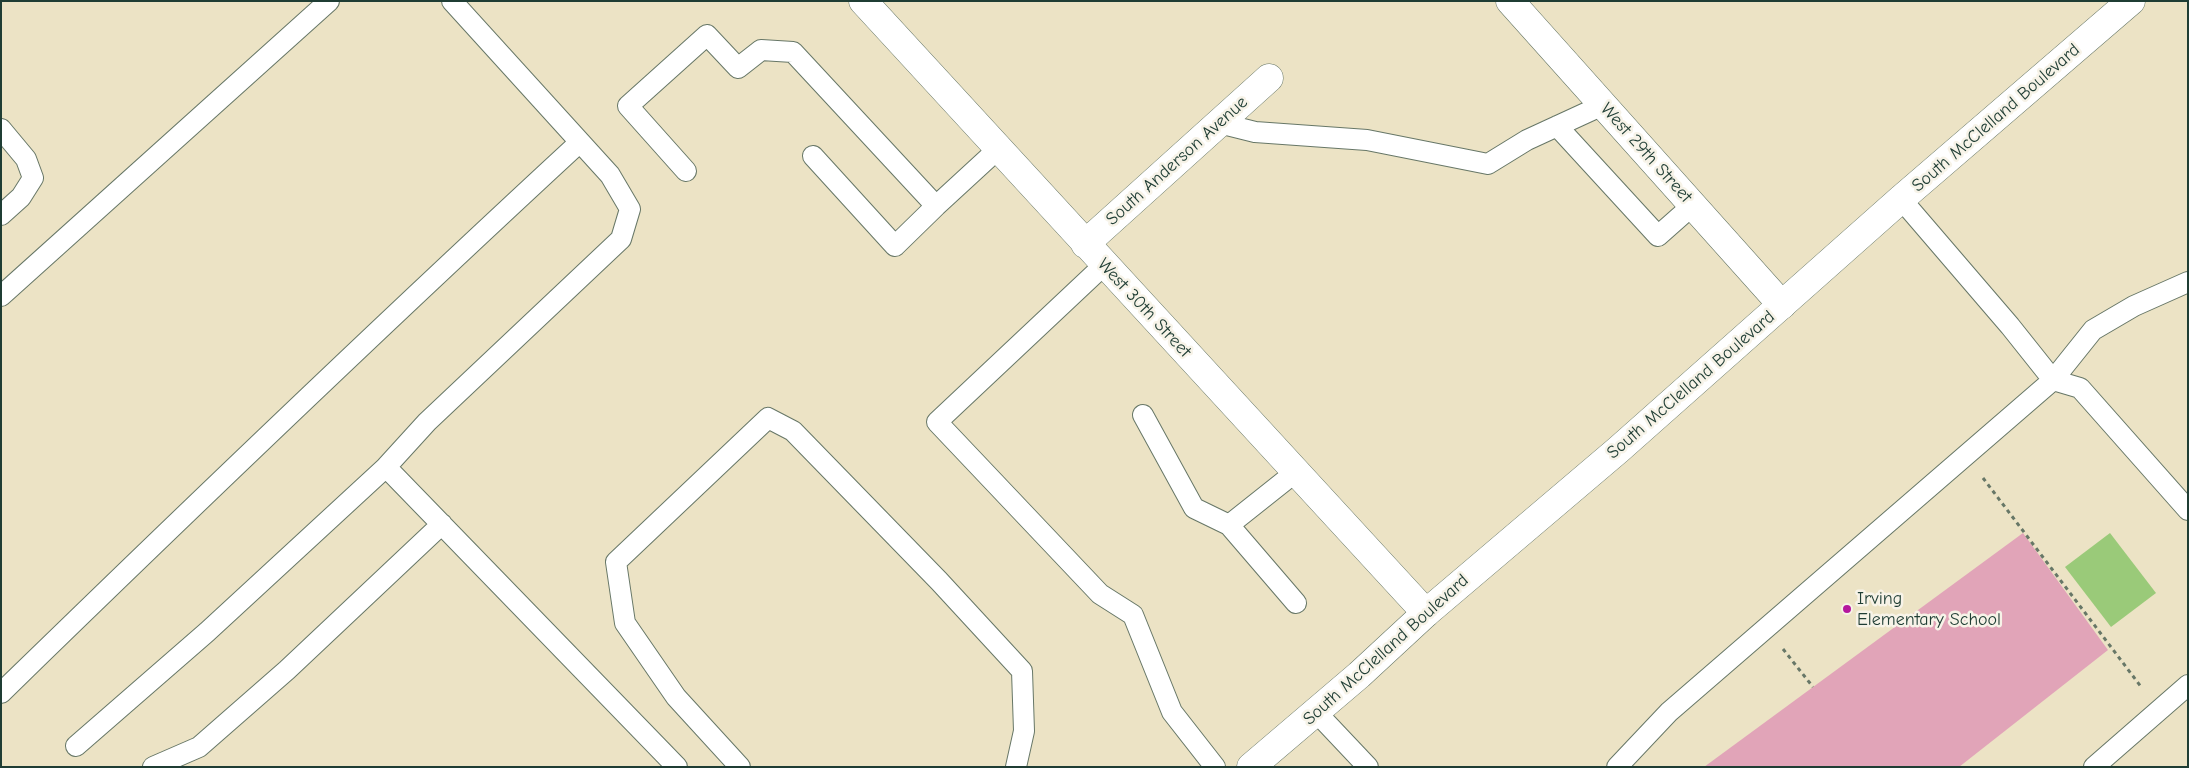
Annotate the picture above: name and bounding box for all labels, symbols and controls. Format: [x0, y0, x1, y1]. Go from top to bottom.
street label: South McClelland Boulevard [1908, 39, 2084, 197]
street label: South Anderson Avenue [1102, 92, 1252, 230]
street label: West 29th Street [1596, 99, 1696, 207]
street label: West 30th Street [1092, 254, 1196, 362]
street label: South McClelland Boulevard [1603, 306, 1779, 464]
street label: South McClelland Boulevard [1299, 570, 1473, 730]
place label: Irving Elementary School [1857, 588, 2001, 630]
marker: Irving Elementary School [1841, 603, 1853, 615]

